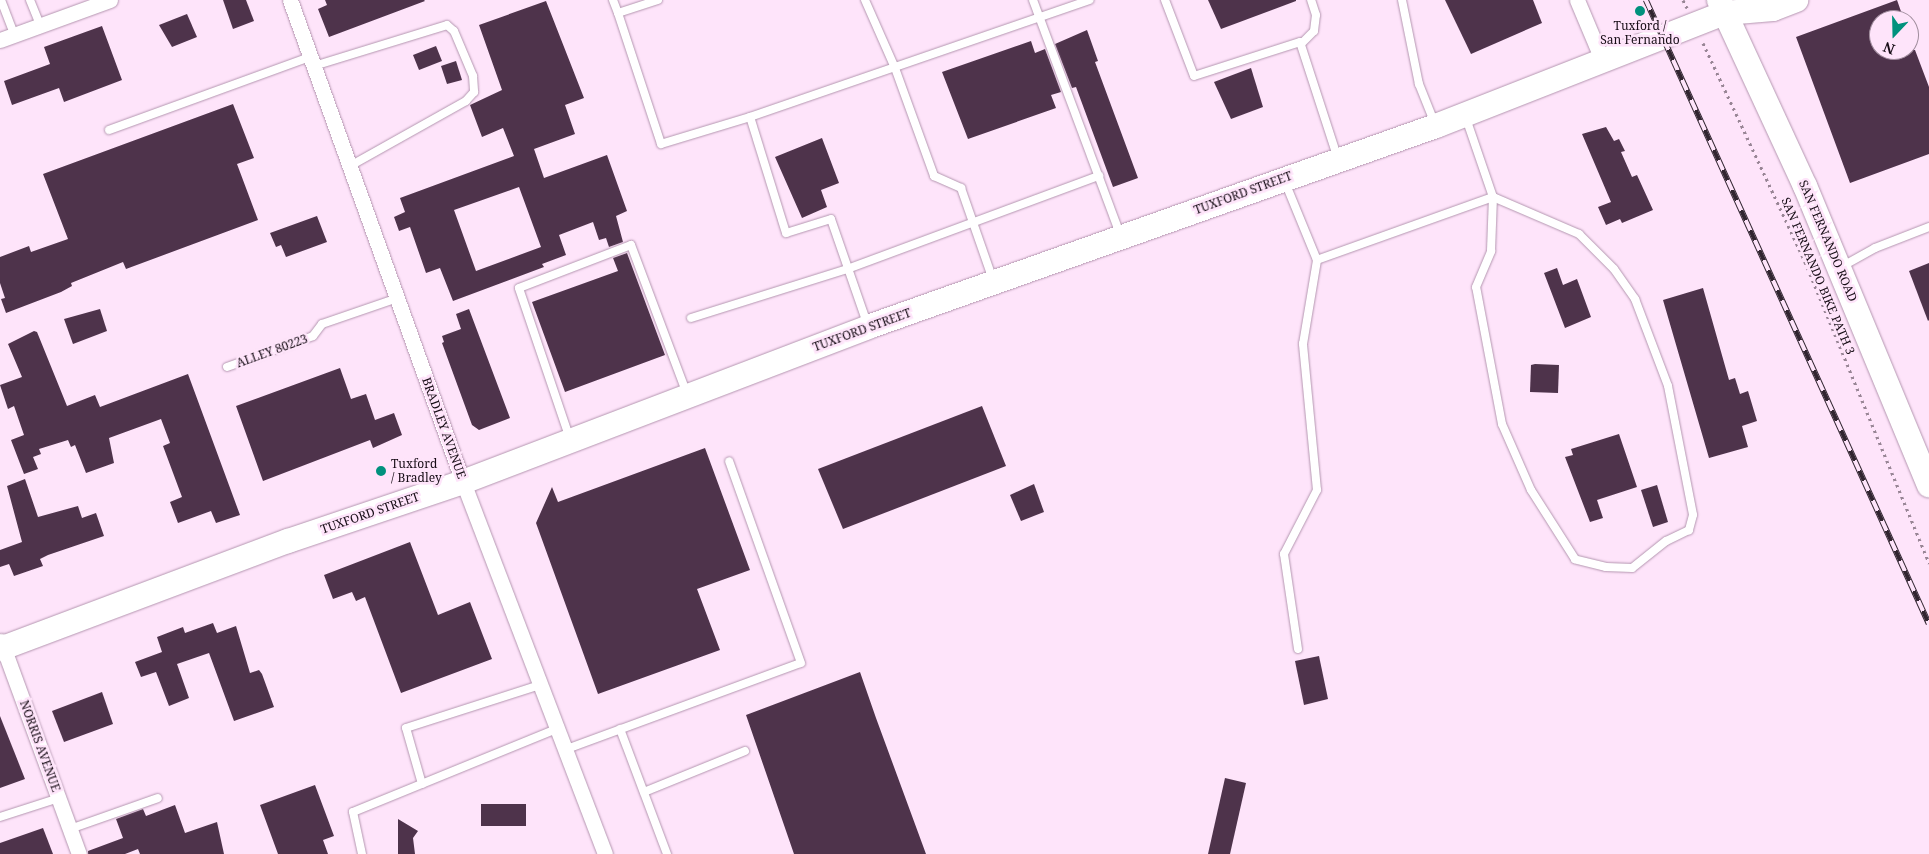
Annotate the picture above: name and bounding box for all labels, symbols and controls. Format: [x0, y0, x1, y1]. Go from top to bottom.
marker: Tuxford / San Fernando [1634, 5, 1646, 17]
north arrow [1869, 10, 1919, 60]
place label: Tuxford / San Fernando [1600, 19, 1680, 47]
text: N [1880, 38, 1897, 59]
street label: TUXFORD STREET [1192, 169, 1294, 217]
street label: SAN FERNANDO ROAD [1796, 178, 1860, 304]
street label: SAN FERNANDO BIKE PATH 3 [1778, 195, 1858, 357]
street label: TUXFORD STREET [811, 306, 913, 354]
street label: ALLEY 80223 [234, 331, 310, 371]
street label: BRADLEY AVENUE [419, 375, 469, 481]
place label: Tuxford / Bradley [391, 457, 442, 485]
marker: Tuxford / Bradley [375, 465, 387, 477]
street label: TUXFORD STREET [319, 489, 421, 537]
street label: NORRIS AVENUE [17, 698, 63, 794]

